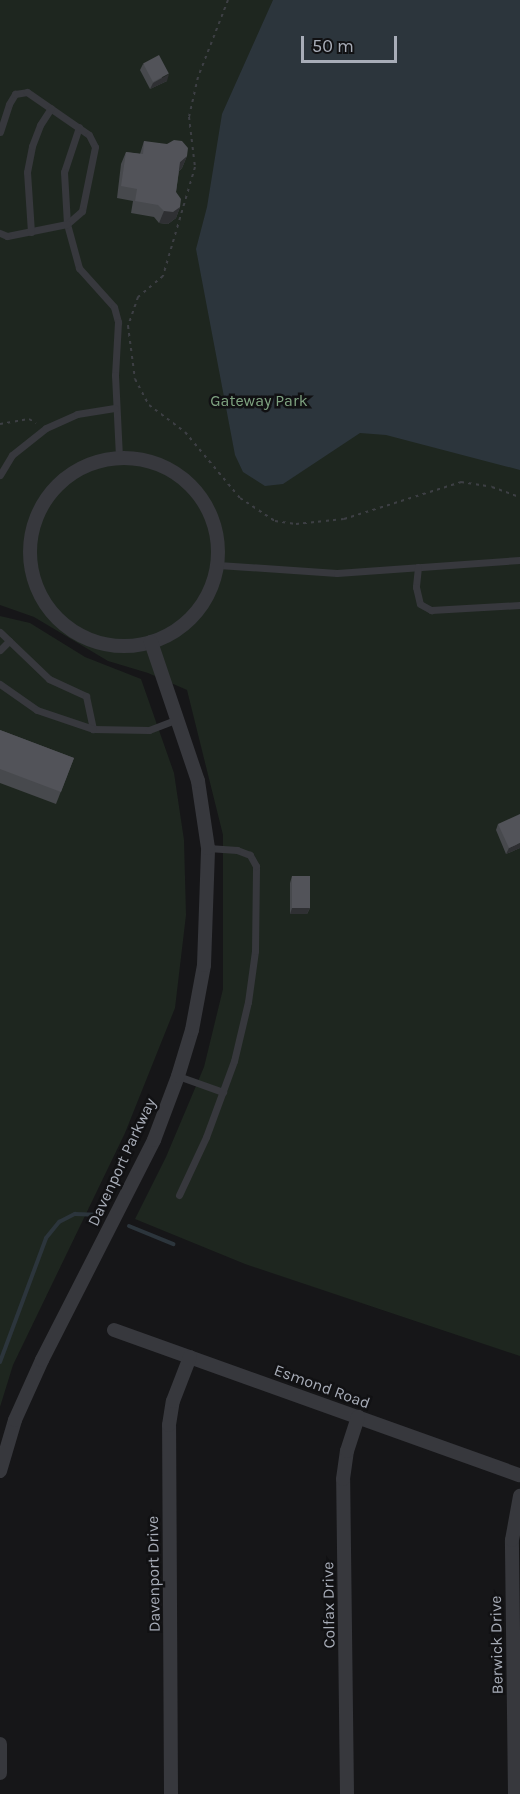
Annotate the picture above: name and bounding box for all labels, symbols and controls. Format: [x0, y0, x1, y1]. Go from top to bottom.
scale bar [304, 24, 400, 62]
text: 50 m [312, 35, 354, 57]
park label: Gateway Park [210, 391, 308, 411]
street label: Davenport Parkway [84, 1095, 160, 1229]
street label: Esmond Road [271, 1361, 373, 1413]
street label: Davenport Drive [143, 1516, 165, 1632]
street label: Colfax Drive [319, 1562, 339, 1648]
street label: Berwick Drive [487, 1595, 507, 1695]

